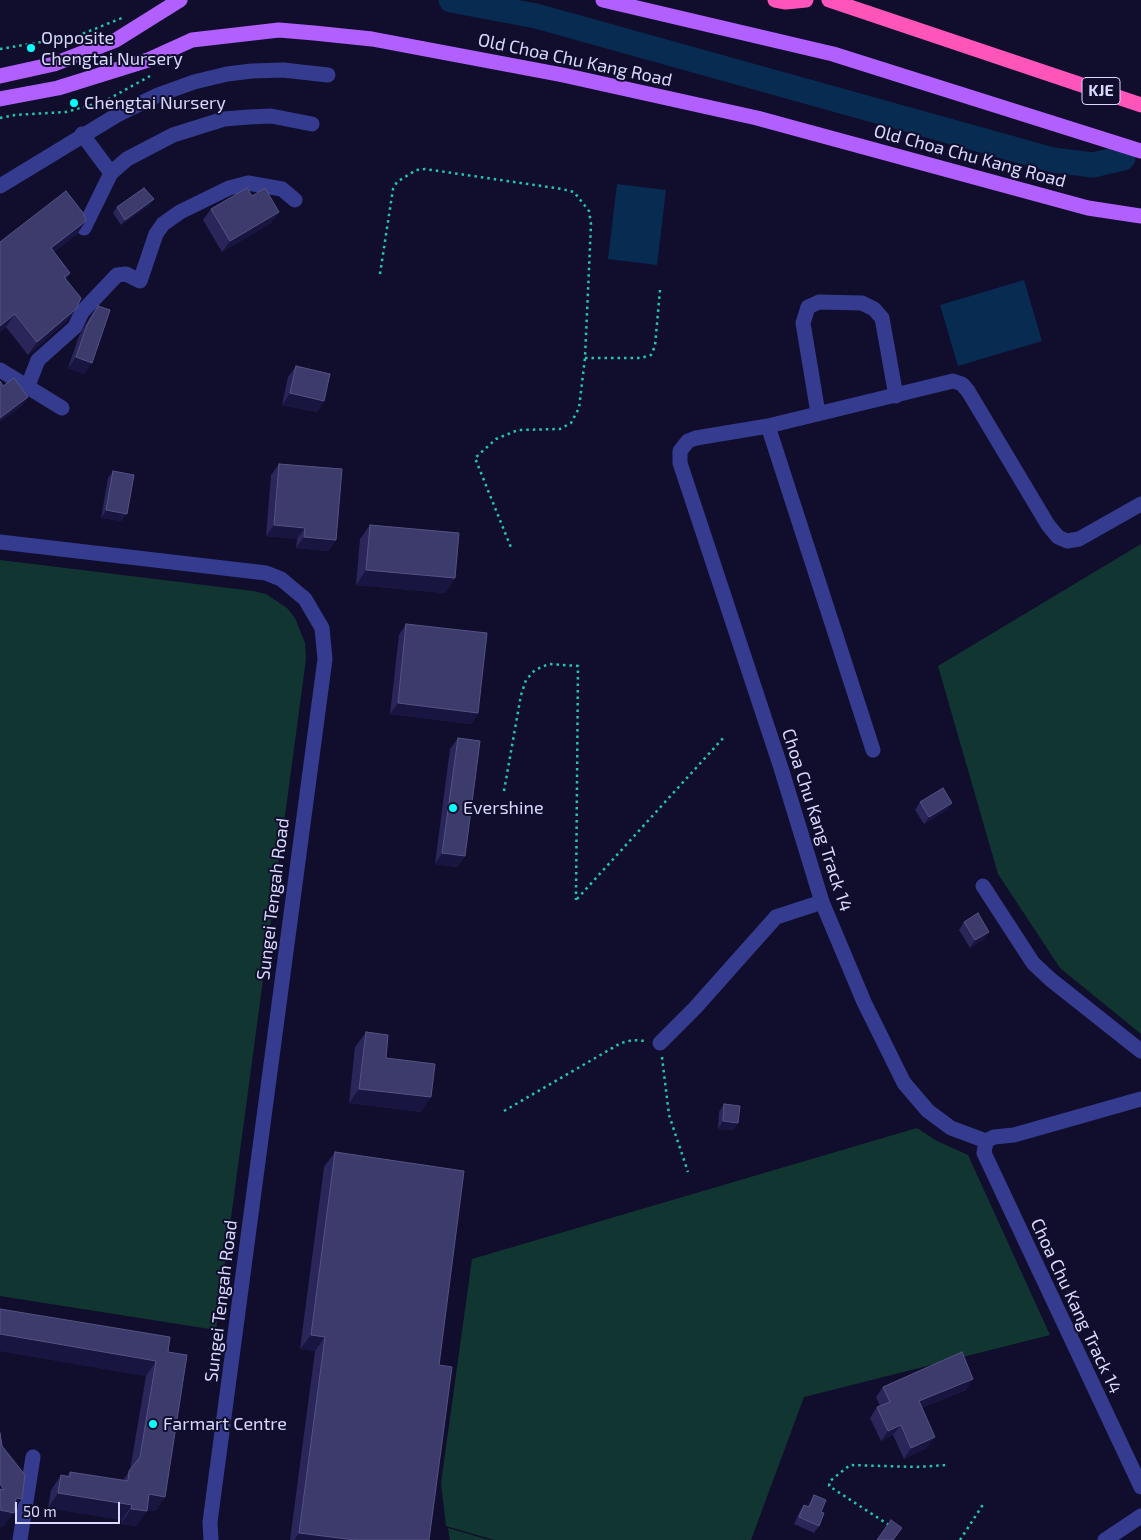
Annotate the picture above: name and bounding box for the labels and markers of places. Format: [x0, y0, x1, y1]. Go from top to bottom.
place label: Opposite Chengtai Nursery [41, 27, 183, 70]
marker: Opposite Chengtai Nursery [25, 42, 37, 54]
place label: Chengtai Nursery [84, 92, 226, 114]
marker: Chengtai Nursery [68, 97, 80, 109]
place label: Evershine [463, 797, 544, 819]
marker: Evershine [447, 802, 459, 814]
place label: Farmart Centre [163, 1413, 287, 1435]
marker: Farmart Centre [147, 1418, 159, 1430]

